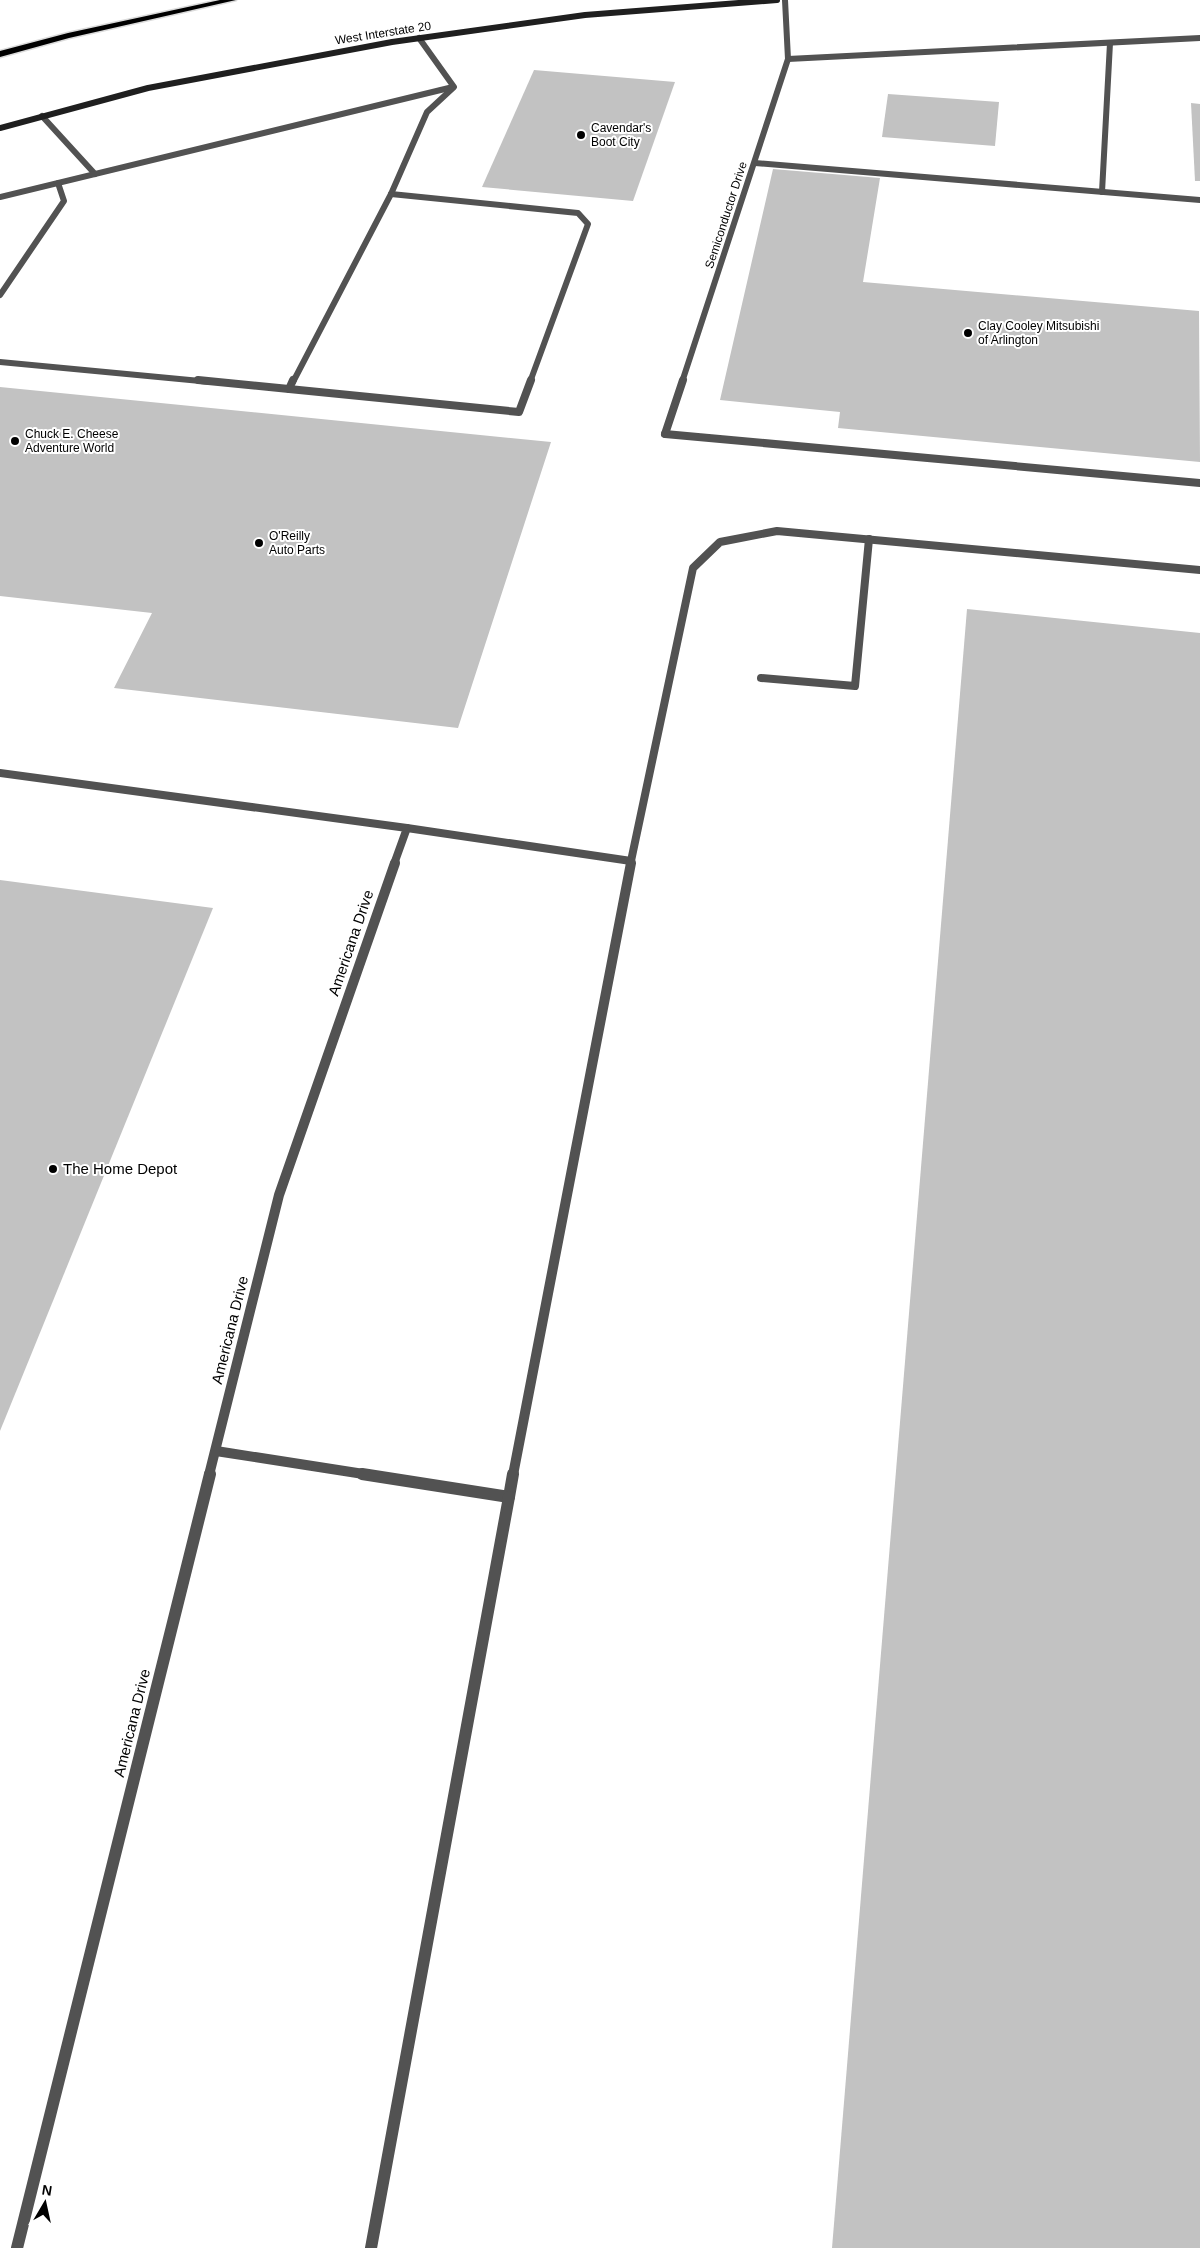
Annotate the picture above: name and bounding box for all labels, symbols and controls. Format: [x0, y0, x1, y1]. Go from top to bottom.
street label: West Interstate 20 [334, 18, 432, 48]
place label: Cavendar's Boot City [591, 121, 651, 149]
marker: Cavendar's Boot City [575, 129, 587, 141]
street label: Semiconductor Drive [702, 160, 750, 270]
place label: Clay Cooley Mitsubishi of Arlington [978, 319, 1099, 347]
marker: Clay Cooley Mitsubishi of Arlington [962, 327, 974, 339]
place label: Chuck E. Cheese Adventure World [25, 427, 119, 455]
marker: Chuck E. Cheese Adventure World [9, 435, 21, 447]
place label: O'Reilly Auto Parts [269, 529, 325, 557]
marker: O'Reilly Auto Parts [253, 537, 265, 549]
street label: Americana Drive [324, 888, 377, 998]
place label: The Home Depot [63, 1160, 178, 1177]
marker: The Home Depot [47, 1163, 59, 1175]
street label: Americana Drive [208, 1274, 251, 1386]
street label: Americana Drive [110, 1667, 153, 1779]
north arrow [20, 2178, 70, 2228]
text: N [41, 2181, 53, 2199]

